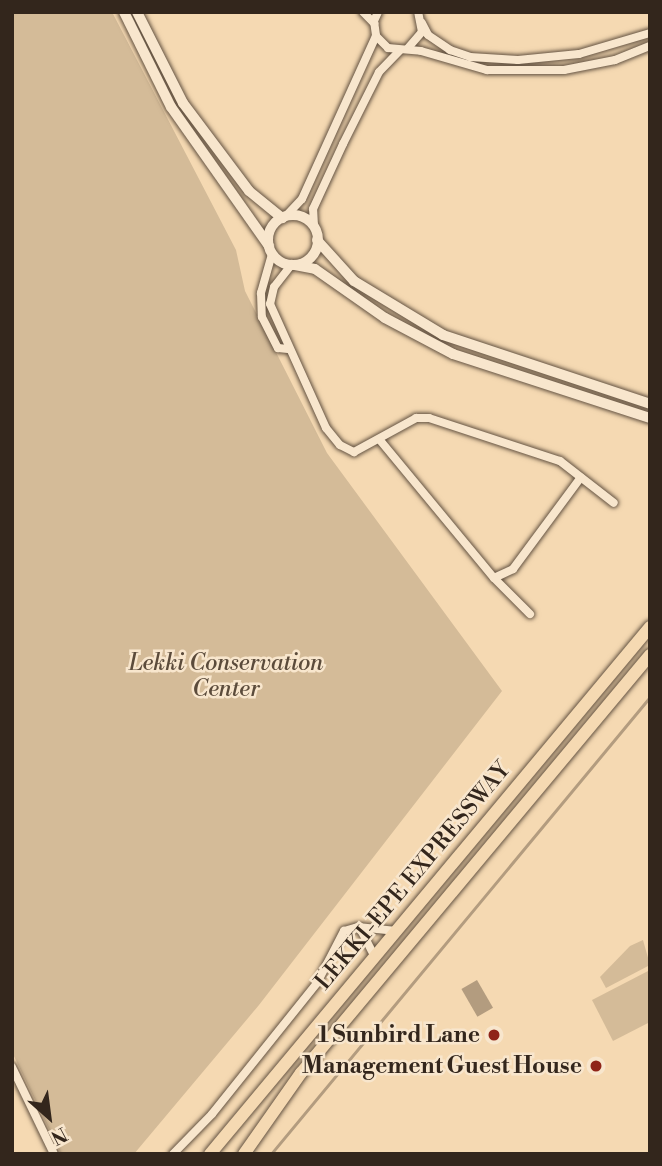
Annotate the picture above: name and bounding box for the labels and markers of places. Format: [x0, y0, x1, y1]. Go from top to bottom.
place label: 1 Sunbird Lane [318, 1021, 480, 1049]
marker: 1 Sunbird Lane [486, 1027, 502, 1043]
place label: Management Guest House [302, 1052, 582, 1080]
marker: Management Guest House [588, 1058, 604, 1074]

